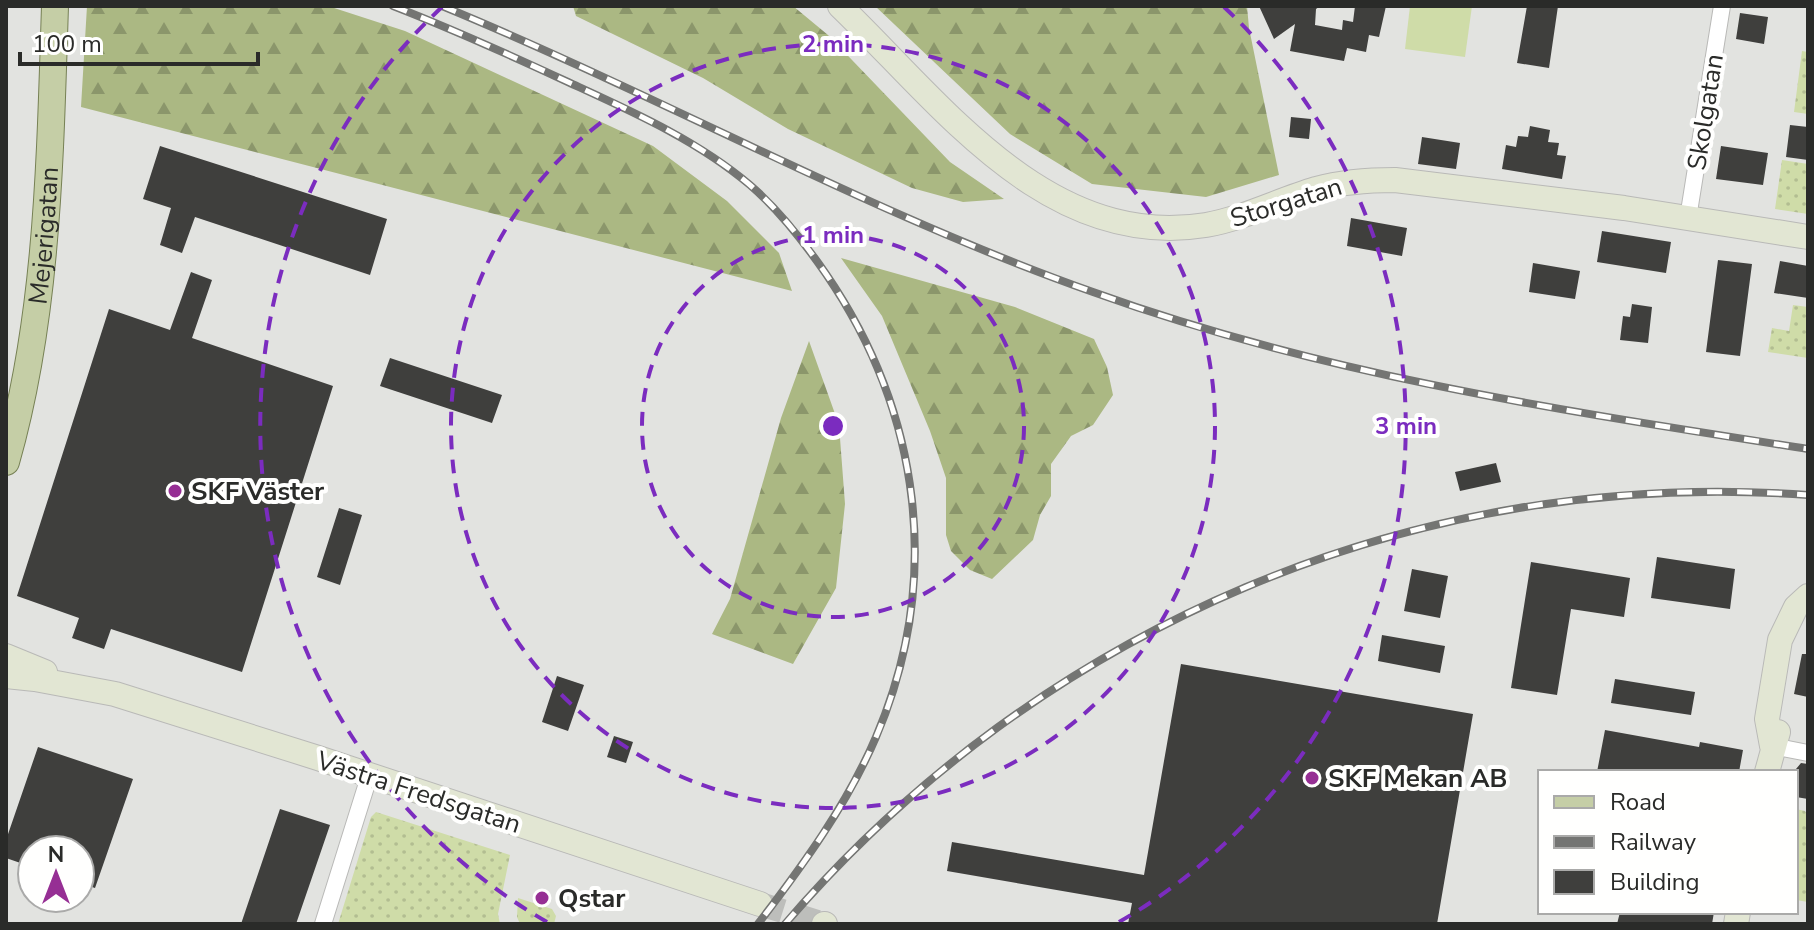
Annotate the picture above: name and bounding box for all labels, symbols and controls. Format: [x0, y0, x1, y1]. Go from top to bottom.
scale bar [20, 16, 258, 66]
text: 100 m [32, 28, 102, 60]
text: 2 min [802, 28, 864, 60]
street label: Skolgatan [1679, 51, 1732, 173]
street label: Mejerigatan [20, 166, 67, 306]
street label: Storgatan [1226, 169, 1346, 236]
text: 1 min [802, 219, 864, 251]
text: 3 min [1375, 410, 1437, 442]
centre of rings [819, 412, 847, 440]
place label: SKF Väster [191, 474, 325, 509]
marker: SKF Väster [166, 482, 184, 500]
street label: Västra Fredsgatan [311, 743, 525, 842]
place label: SKF Mekan AB [1328, 761, 1507, 796]
marker: SKF Mekan AB [1303, 769, 1321, 787]
legend [1538, 770, 1798, 914]
text: Road [1610, 786, 1666, 818]
text: Railway [1610, 826, 1697, 858]
north arrow [16, 834, 96, 914]
text: N [48, 840, 64, 870]
text: Building [1610, 866, 1700, 898]
place label: Qstar [558, 881, 626, 916]
marker: Qstar [533, 889, 551, 907]

